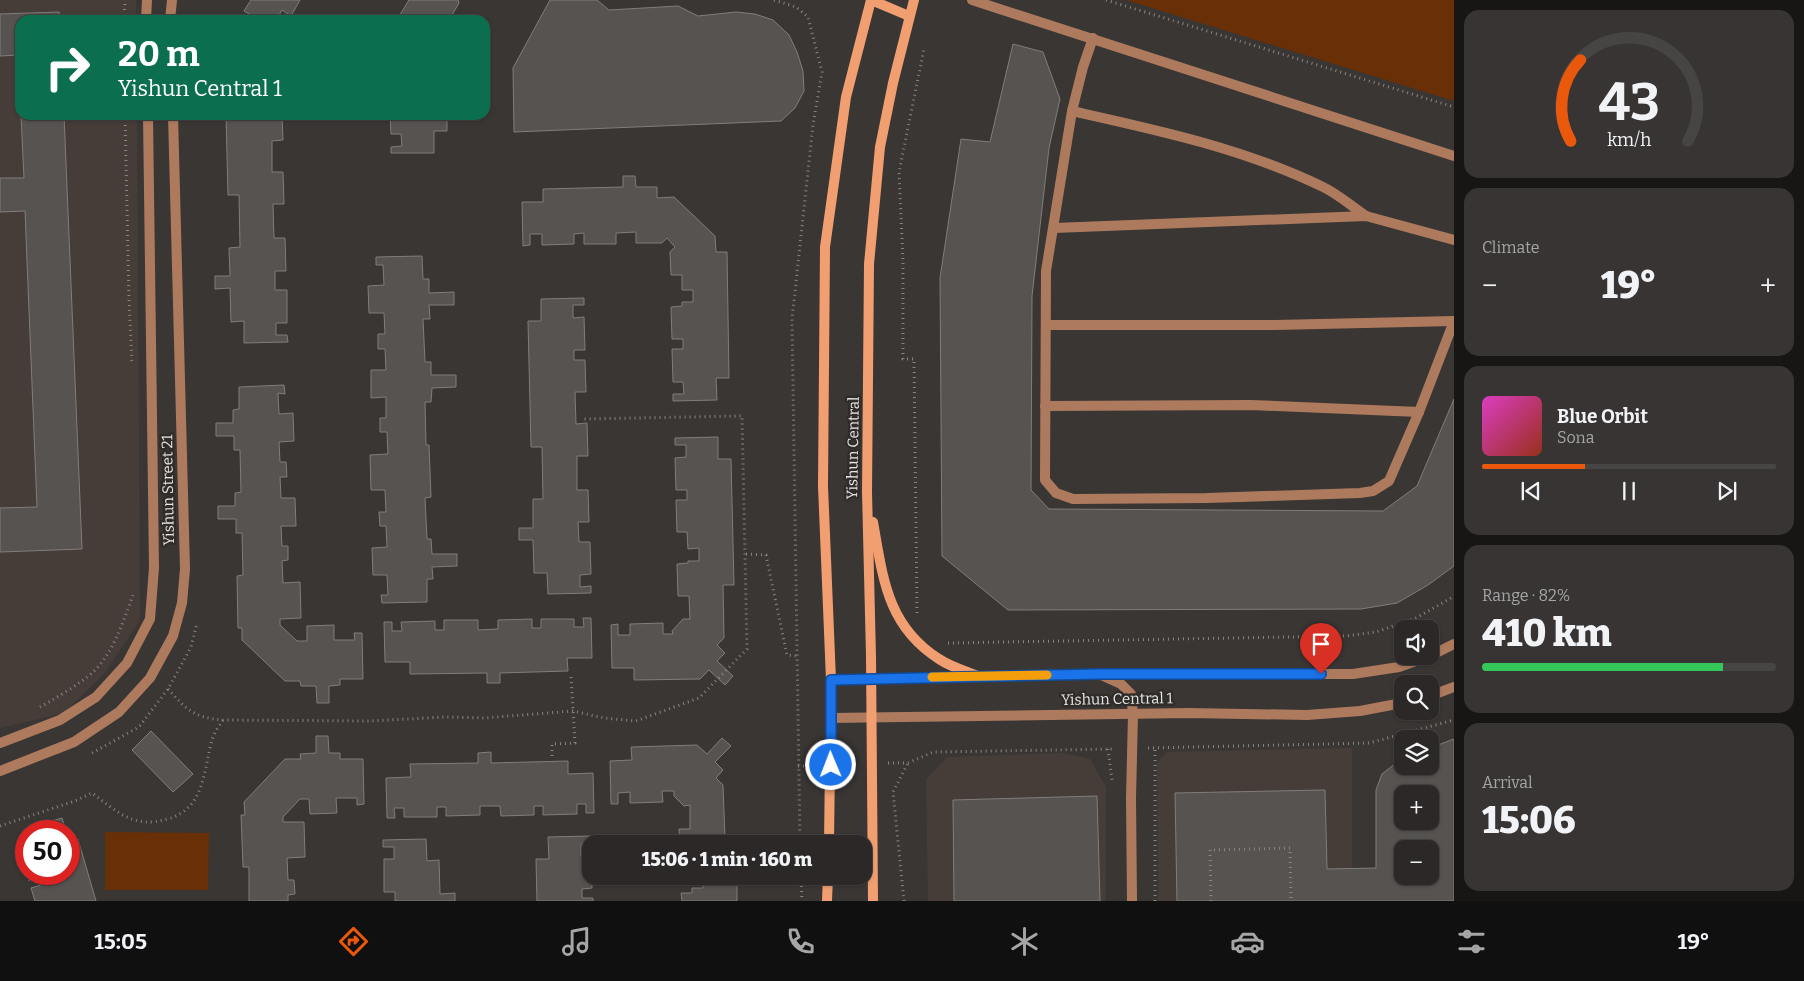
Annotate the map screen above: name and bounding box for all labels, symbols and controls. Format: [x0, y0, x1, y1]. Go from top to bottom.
text: 20 m [118, 33, 200, 75]
icon: right [35, 35, 100, 100]
text: 43 [1598, 71, 1660, 134]
text: Yishun Central 1 [118, 75, 282, 102]
text: km/h [1607, 129, 1651, 151]
text: Climate [1482, 238, 1540, 257]
text: 19° [1601, 262, 1657, 308]
text: − [1482, 269, 1497, 302]
text: + [1760, 269, 1776, 302]
street label: Yishun Central [843, 397, 863, 499]
text: Blue Orbit [1557, 405, 1648, 428]
text: Sona [1557, 428, 1594, 447]
street label: Yishun Street 21 [158, 434, 178, 546]
icon: previous [1517, 477, 1545, 505]
icon: pause [1615, 477, 1643, 505]
icon: next [1713, 477, 1741, 505]
text: Range · 82% [1482, 586, 1570, 605]
text: 410 km [1482, 610, 1612, 656]
map controls [1394, 620, 1439, 885]
button: sound [1394, 620, 1439, 665]
pin [1300, 623, 1342, 674]
icon: arrive [1307, 630, 1335, 658]
button: search [1394, 675, 1439, 720]
street label: Yishun Central 1 [1061, 689, 1173, 709]
button: layers [1394, 730, 1439, 775]
position arrow [804, 738, 856, 790]
text: Arrival [1482, 773, 1533, 792]
button: + [1394, 785, 1439, 830]
text: 15:06 [1482, 797, 1576, 843]
speed limit sign: 50 [15, 820, 80, 885]
button: − [1394, 840, 1439, 885]
text: 15:06 · 1 min · 160 m [642, 848, 812, 871]
icon: directions [336, 924, 371, 959]
icon: music [559, 924, 594, 959]
icon: phone [783, 924, 818, 959]
icon: climate [1007, 924, 1042, 959]
icon: car [1230, 924, 1265, 959]
icon: filters [1454, 924, 1489, 959]
text: 15:05 [94, 928, 147, 955]
text: 19° [1678, 928, 1710, 955]

